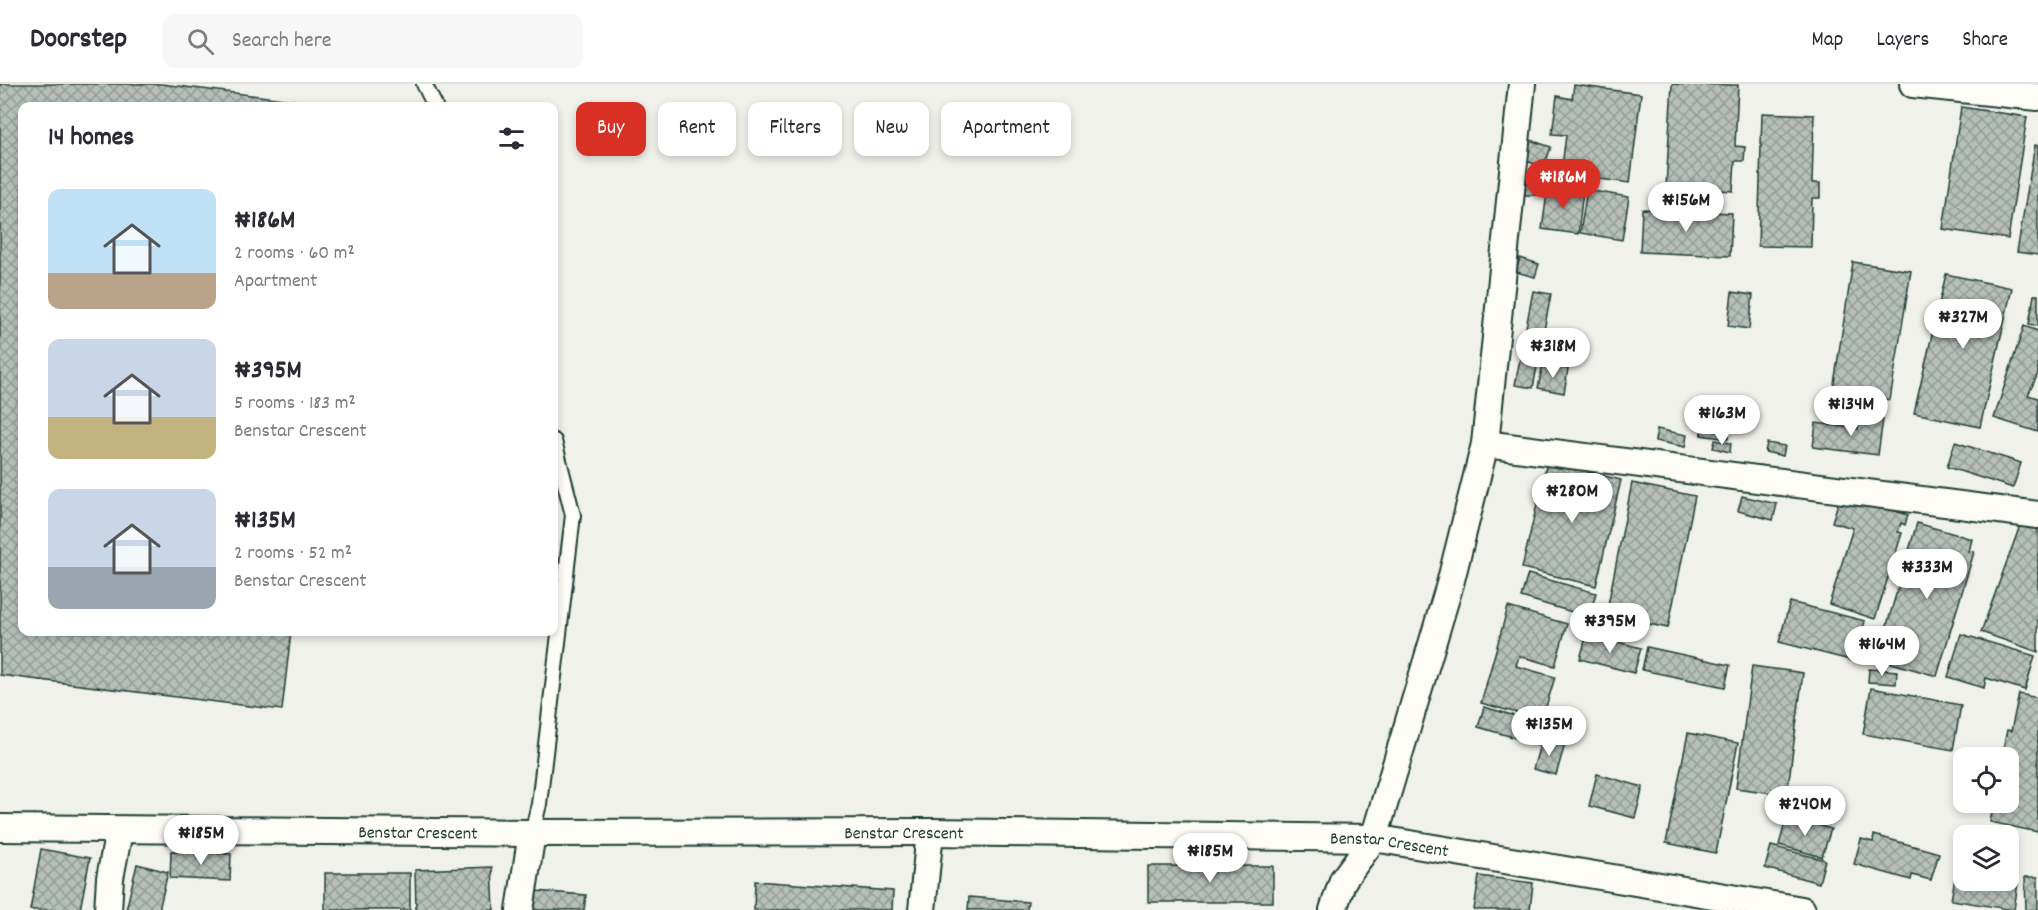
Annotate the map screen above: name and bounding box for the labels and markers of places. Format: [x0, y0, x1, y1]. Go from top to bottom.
pin: ₦186M [1521, 159, 1605, 210]
pin: ₦156M [1644, 182, 1728, 233]
pin: ₦327M [1921, 299, 2005, 350]
pin: ₦318M [1511, 328, 1595, 379]
pin: ₦134M [1809, 386, 1893, 437]
pin: ₦163M [1680, 395, 1764, 446]
pin: ₦280M [1530, 473, 1614, 524]
pin: ₦333M [1885, 549, 1969, 600]
pin: ₦395M [1568, 603, 1652, 654]
pin: ₦164M [1840, 626, 1924, 677]
pin: ₦135M [1507, 706, 1591, 757]
pin: ₦240M [1763, 786, 1847, 837]
pin: ₦185M [159, 815, 243, 866]
pin: ₦185M [1168, 833, 1252, 884]

